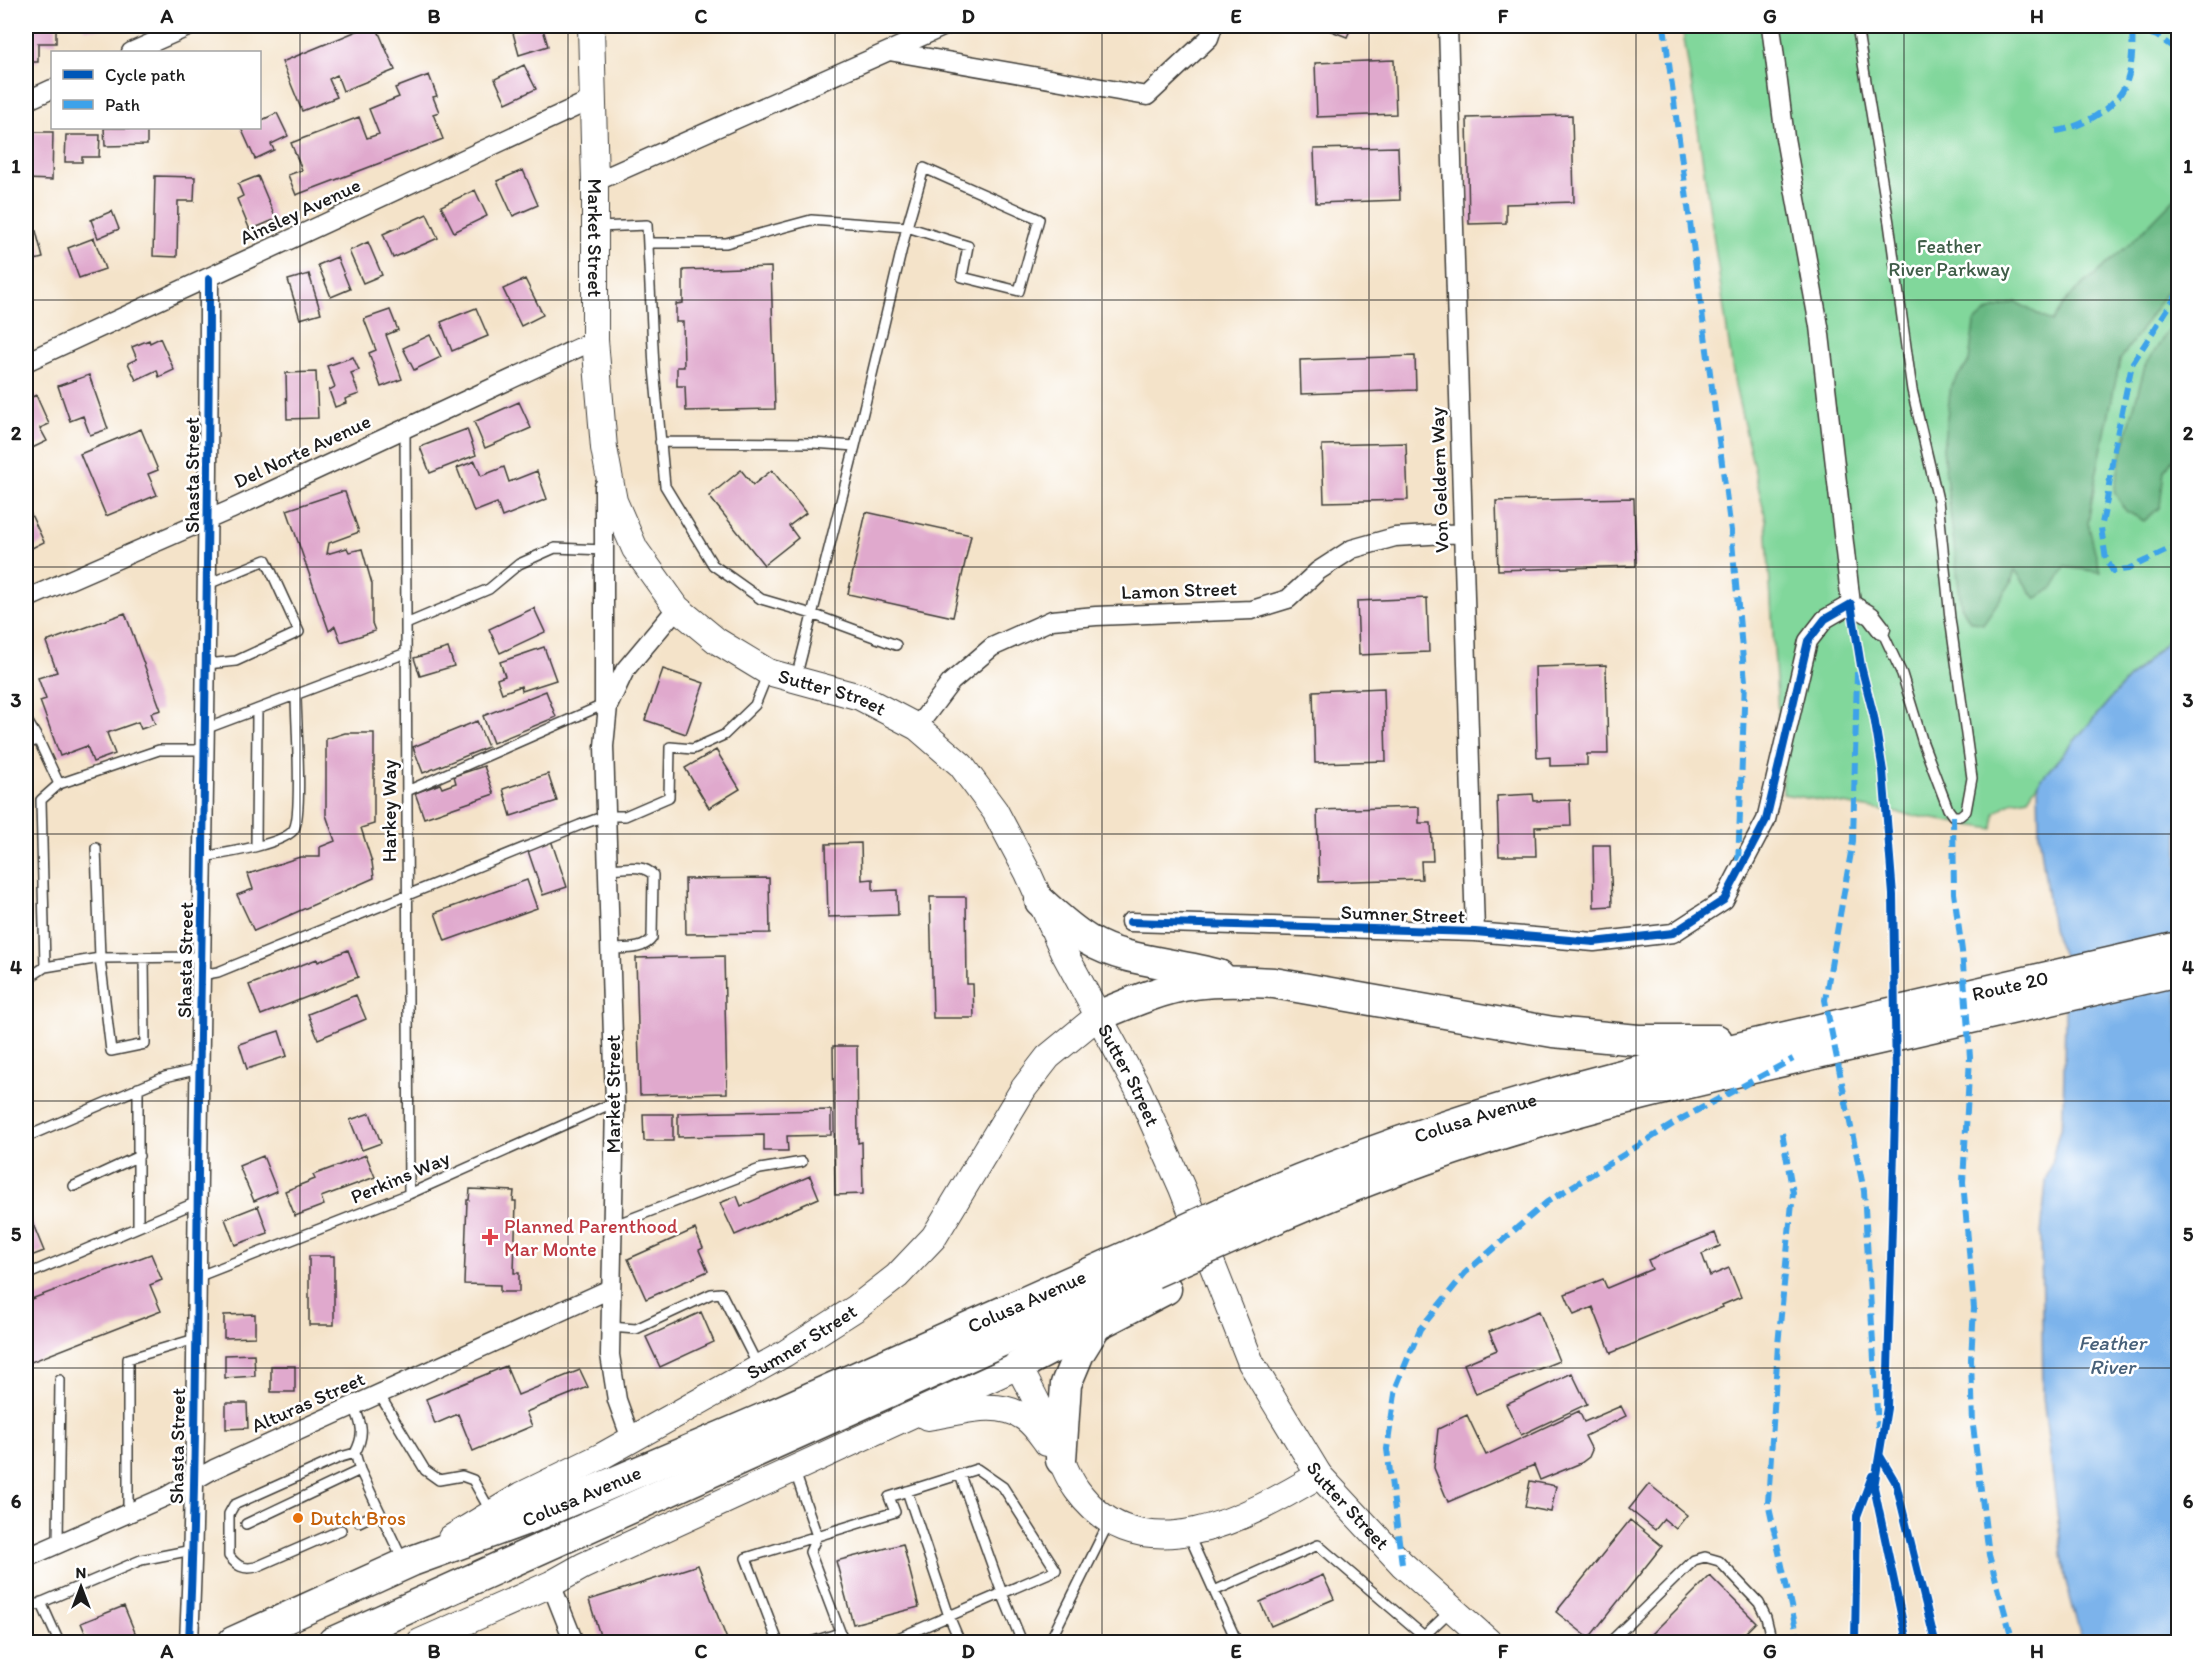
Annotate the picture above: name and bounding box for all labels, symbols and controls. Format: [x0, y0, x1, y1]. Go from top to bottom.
text: A [160, 4, 174, 28]
text: B [428, 4, 441, 28]
text: C [695, 4, 708, 28]
text: D [961, 4, 975, 28]
text: E [1230, 4, 1242, 28]
text: F [1498, 4, 1509, 28]
text: G [1763, 4, 1777, 28]
text: H [2030, 4, 2044, 28]
legend [51, 51, 261, 129]
text: Cycle path [105, 64, 186, 86]
text: Path [105, 94, 140, 116]
text: 1 [11, 154, 21, 178]
text: 1 [2183, 154, 2193, 178]
street label: Ainsley Avenue [236, 172, 364, 250]
street label: Market Street [583, 179, 607, 297]
park label: Feather River Parkway [1888, 234, 2010, 281]
street label: Von Geldern Way [1424, 406, 1454, 553]
street label: Del Norte Avenue [230, 409, 374, 493]
street label: Shasta Street [180, 417, 204, 533]
text: 2 [11, 421, 22, 445]
text: 2 [2183, 421, 2194, 445]
street label: Lamon Street [1121, 576, 1238, 604]
street label: Sutter Street [776, 663, 890, 721]
text: 3 [11, 688, 22, 712]
text: 3 [2183, 688, 2194, 712]
street label: Harkey Way [377, 759, 401, 862]
street label: Sumner Street [1340, 900, 1466, 928]
street label: Shasta Street [172, 902, 198, 1018]
text: 4 [10, 955, 22, 979]
text: 4 [2182, 955, 2194, 979]
street label: Route 20 [1970, 965, 2051, 1006]
street label: Sutter Street [1093, 1020, 1165, 1130]
street label: Market Street [601, 1035, 625, 1153]
street label: Colusa Avenue [1411, 1087, 1539, 1148]
street label: Perkins Way [347, 1145, 454, 1209]
place label: Planned Parenthood Mar Monte [504, 1214, 678, 1261]
text: 5 [11, 1222, 22, 1246]
text: 5 [2183, 1222, 2194, 1246]
marker: Planned Parenthood Mar Monte [481, 1228, 499, 1246]
street label: Colusa Avenue [964, 1264, 1090, 1338]
street label: Sumner Street [742, 1299, 861, 1385]
water label: Feather River [2078, 1330, 2148, 1379]
street label: Alturas Street [248, 1366, 368, 1438]
street label: Shasta Street [164, 1388, 190, 1504]
street label: Sutter Street [1301, 1457, 1395, 1555]
street label: Colusa Avenue [519, 1460, 645, 1532]
text: 6 [11, 1489, 22, 1513]
text: 6 [2183, 1489, 2194, 1513]
place label: Dutch Bros [310, 1506, 406, 1530]
marker: Dutch Bros [291, 1511, 305, 1525]
north arrow [51, 1557, 111, 1617]
text: N [76, 1563, 86, 1582]
text: A [160, 1639, 174, 1663]
text: B [428, 1639, 441, 1663]
text: C [695, 1639, 708, 1663]
text: D [961, 1639, 975, 1663]
text: E [1230, 1639, 1242, 1663]
text: F [1498, 1639, 1509, 1663]
text: G [1763, 1639, 1777, 1663]
text: H [2030, 1639, 2044, 1663]

